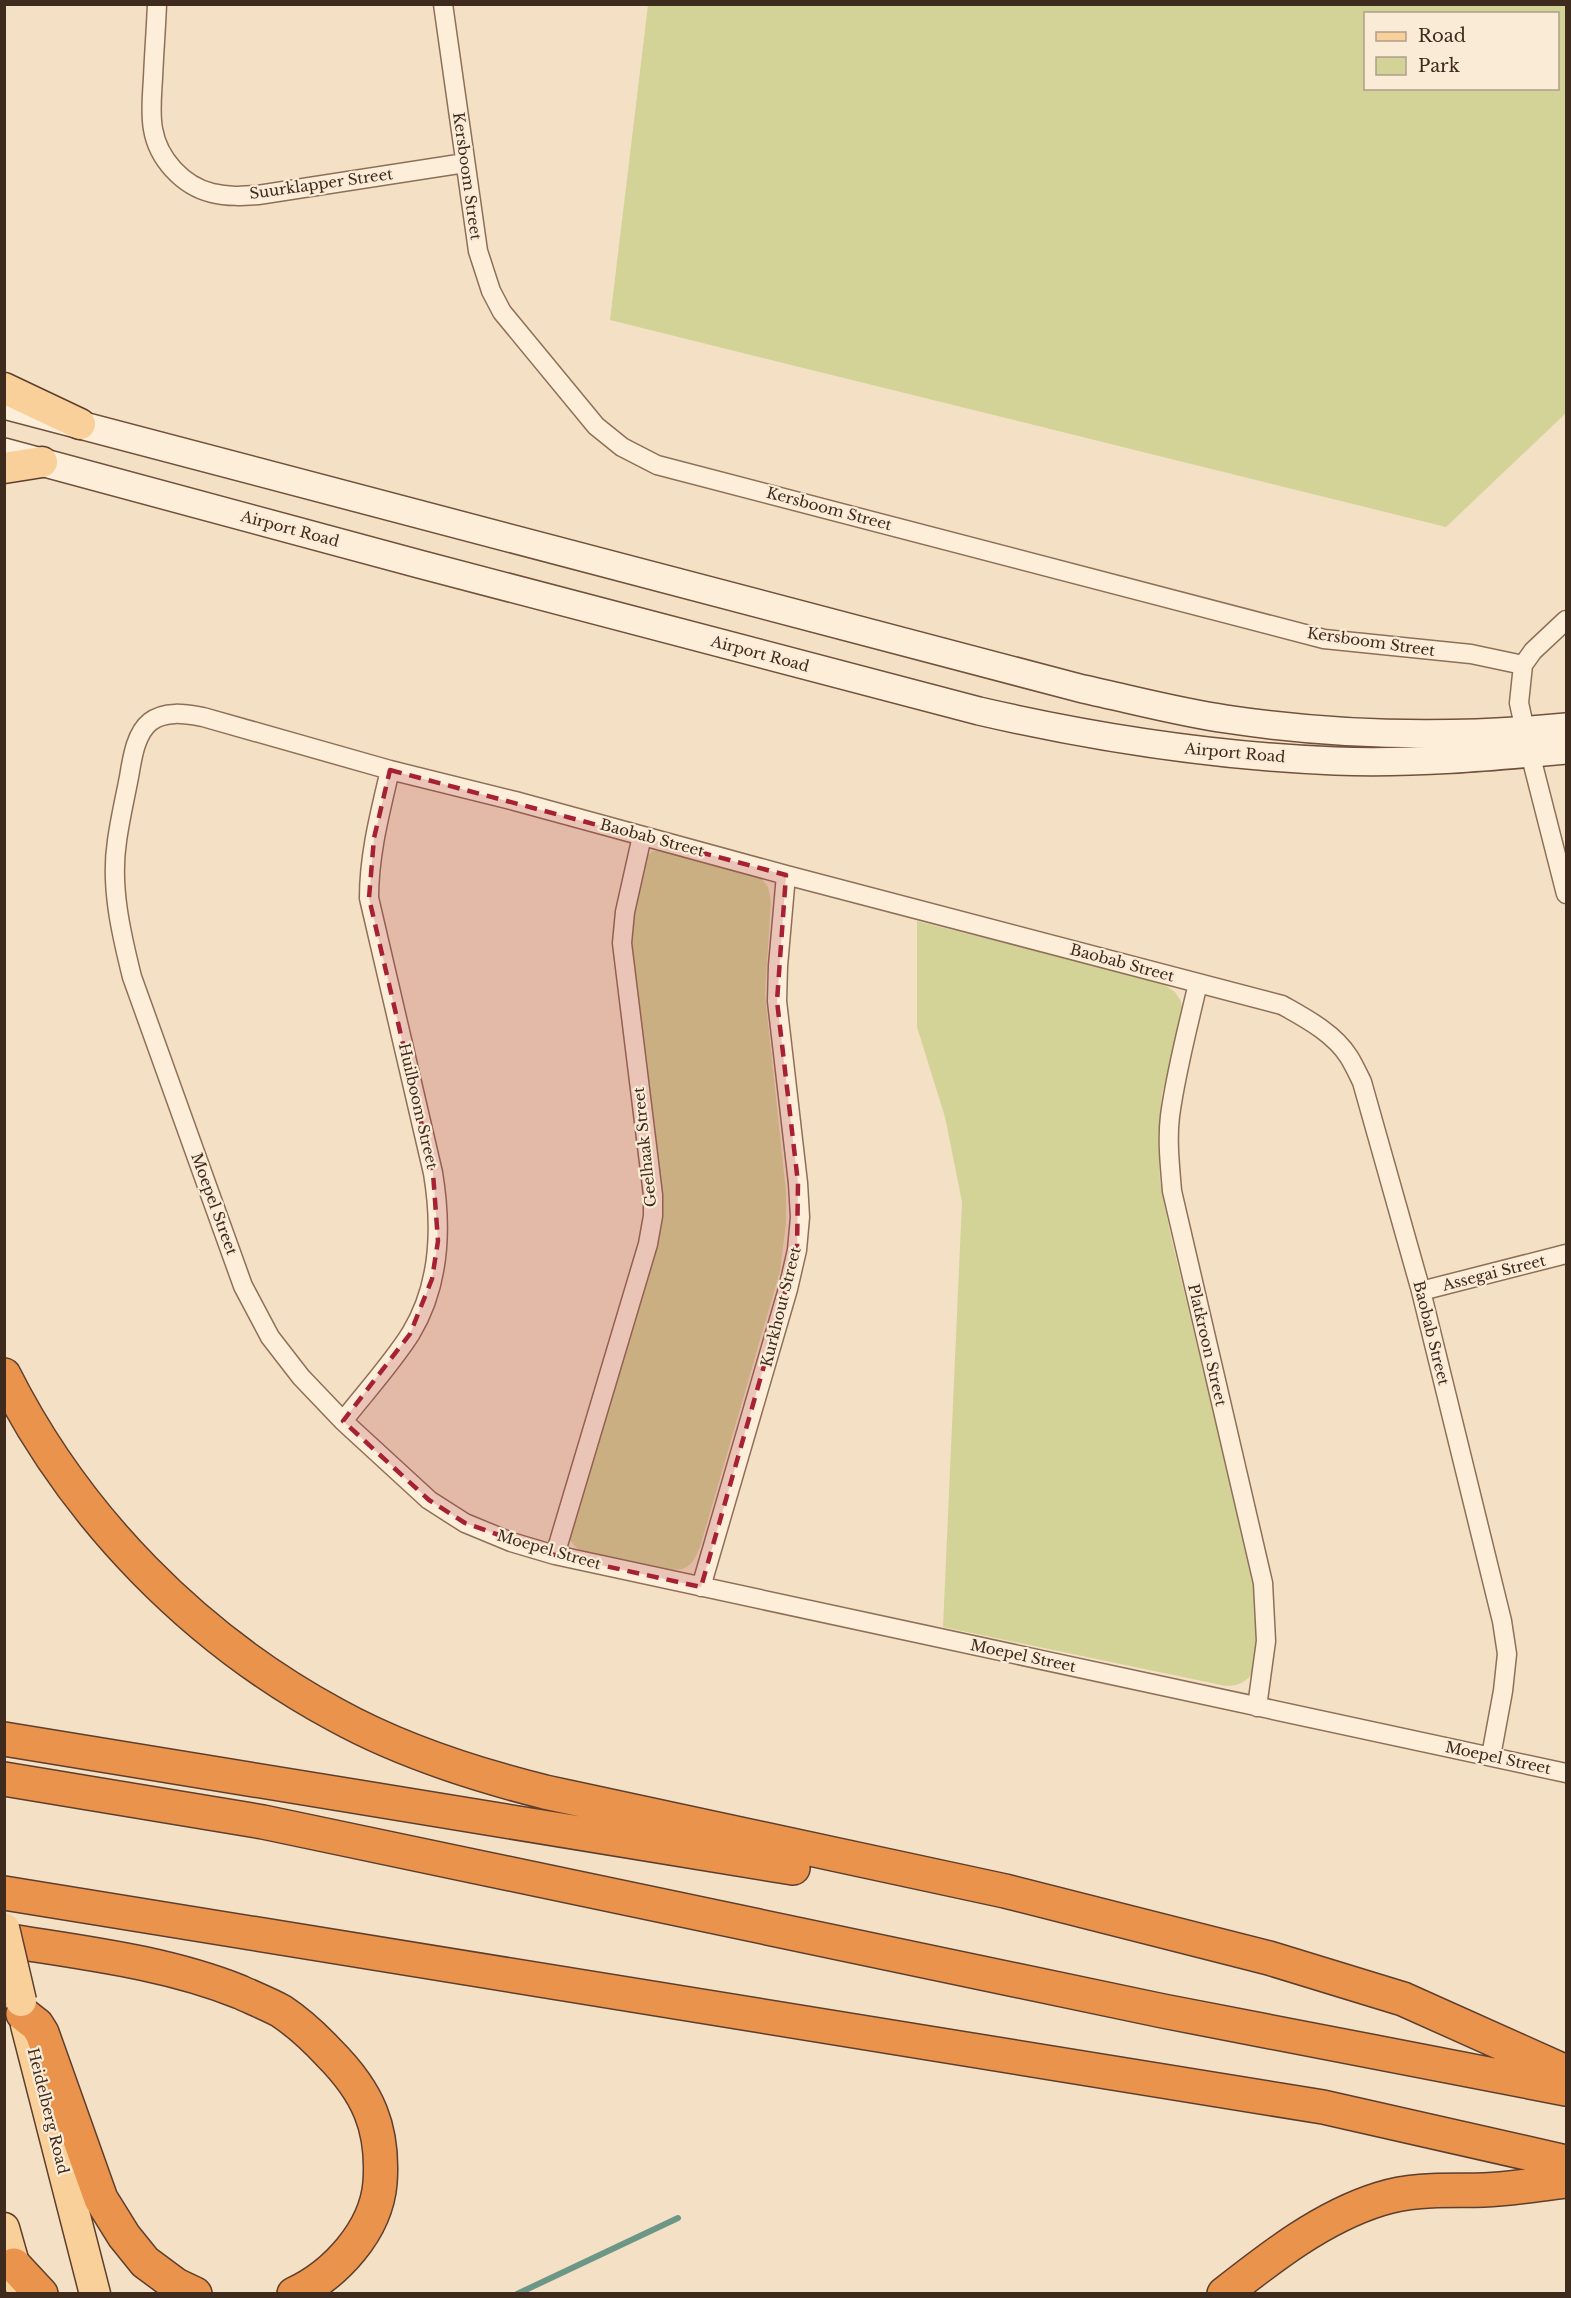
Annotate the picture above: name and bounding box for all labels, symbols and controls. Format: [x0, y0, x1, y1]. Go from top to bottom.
legend [1364, 12, 1559, 90]
text: Road [1418, 25, 1466, 47]
text: Park [1418, 55, 1460, 77]
street label: Kersboom Street [449, 111, 486, 241]
street label: Suurklapper Street [248, 164, 394, 203]
street label: Kersboom Street [764, 483, 894, 534]
street label: Airport Road [238, 506, 341, 551]
street label: Kersboom Street [1306, 623, 1437, 660]
street label: Airport Road [708, 631, 811, 676]
street label: Airport Road [1183, 739, 1286, 766]
street label: Baobab Street [598, 814, 707, 861]
street label: Baobab Street [1068, 939, 1177, 986]
street label: Huilboom Street [395, 1041, 442, 1171]
street label: Geelhaak Street [629, 1086, 660, 1208]
street label: Moepel Street [187, 1150, 242, 1258]
street label: Kurkhout Street [756, 1244, 805, 1369]
street label: Assegai Street [1439, 1250, 1548, 1295]
street label: Baobab Street [1409, 1279, 1454, 1387]
street label: Platkroon Street [1184, 1282, 1231, 1408]
street label: Moepel Street [495, 1526, 604, 1574]
street label: Moepel Street [969, 1635, 1078, 1676]
street label: Moepel Street [1444, 1737, 1553, 1778]
street label: Heidelberg Road [24, 2046, 73, 2176]

